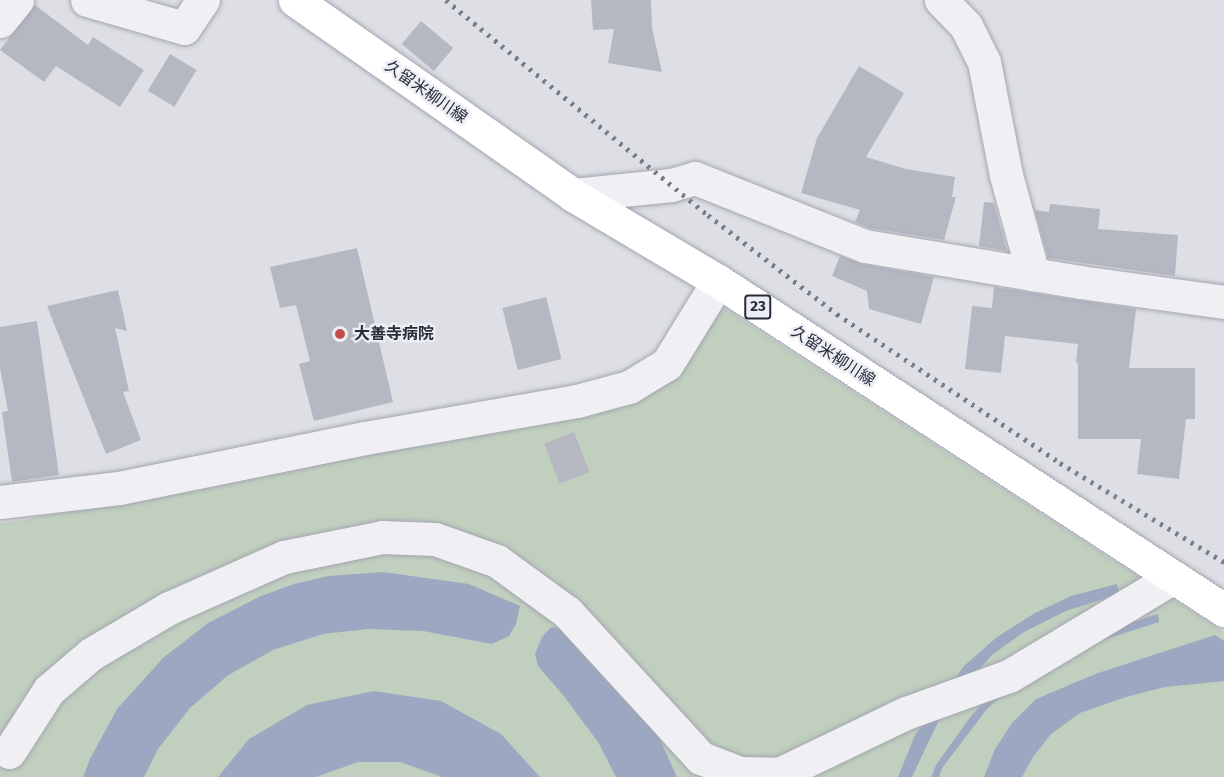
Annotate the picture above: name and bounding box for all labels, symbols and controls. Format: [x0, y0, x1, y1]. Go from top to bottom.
street label: 久留米柳川線 [381, 57, 471, 127]
road number: 23 [743, 295, 773, 319]
street label: 久留米柳川線 [788, 322, 878, 390]
place label: 大善寺病院 [354, 324, 434, 344]
marker: 大善寺病院 [331, 325, 349, 343]

